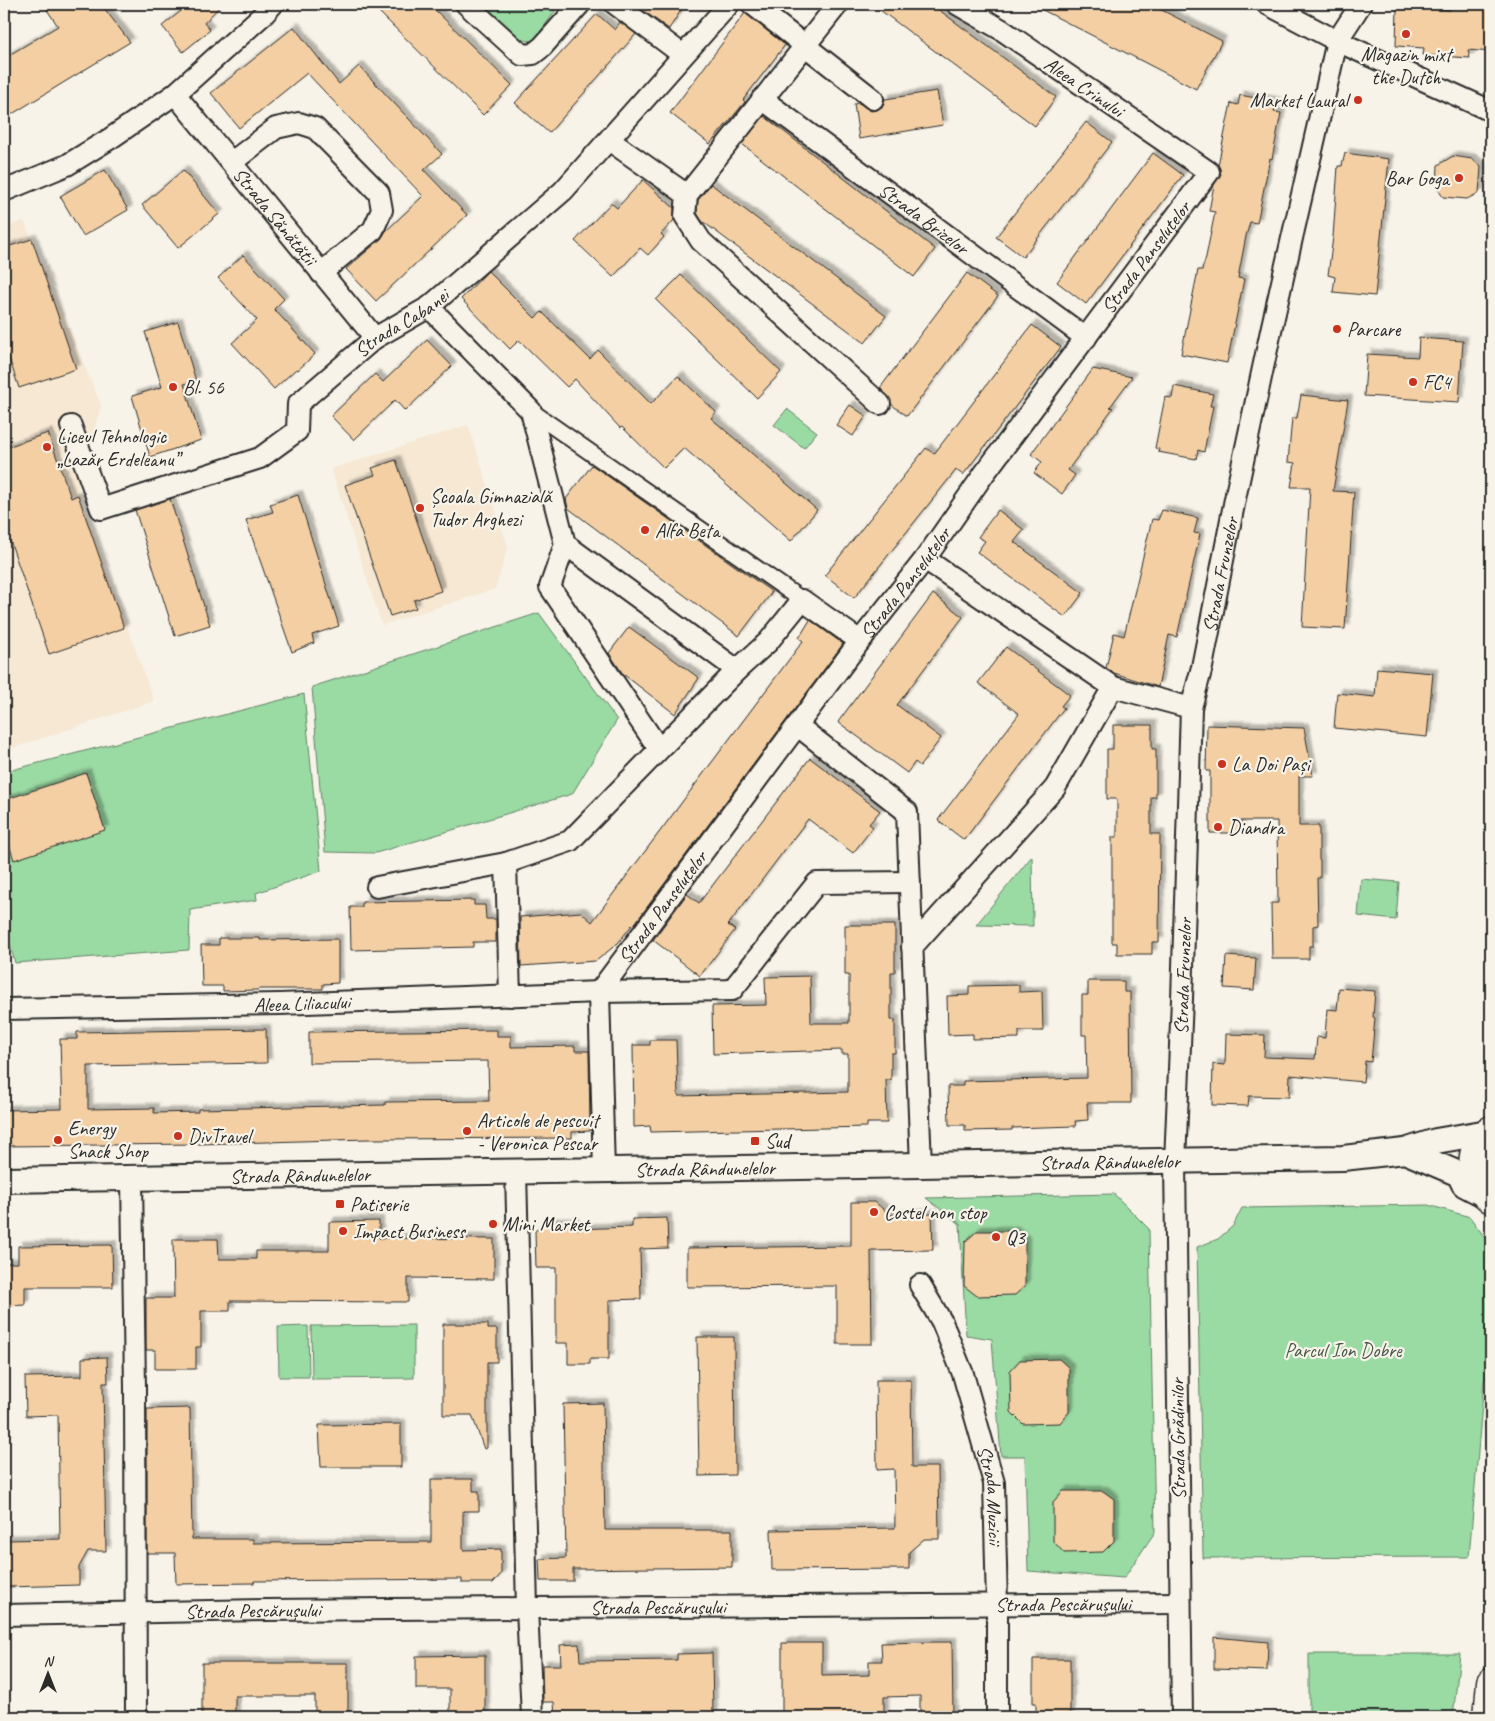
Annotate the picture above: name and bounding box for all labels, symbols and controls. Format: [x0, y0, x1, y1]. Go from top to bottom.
marker: Magazin mixt the Dutch [1400, 28, 1412, 40]
place label: Magazin mixt the Dutch [1361, 42, 1455, 90]
street label: Aleea Crinului [1039, 51, 1130, 124]
place label: Market Laural [1250, 88, 1352, 113]
marker: Market Laural [1352, 94, 1364, 106]
street label: Strada Sănătății [228, 162, 324, 272]
place label: Bar Goga [1386, 166, 1451, 191]
marker: Bar Goga [1453, 172, 1465, 184]
street label: Strada Brizelor [874, 177, 975, 261]
street label: Strada Panseluțelor [1095, 194, 1197, 318]
street label: Strada Cabanei [349, 282, 456, 363]
place label: Parcare [1347, 317, 1402, 342]
marker: Parcare [1331, 323, 1343, 335]
place label: FC4 [1423, 370, 1453, 395]
place label: Bl. 56 [183, 375, 225, 400]
marker: FC4 [1407, 376, 1419, 388]
marker: Bl. 56 [167, 381, 179, 393]
place label: Liceul Tehnologic „Lazăr Erdeleanu” [57, 424, 183, 472]
marker: Liceul Tehnologic „Lazăr Erdeleanu” [41, 441, 53, 453]
place label: Școala Gimnazială Tudor Arghezi [430, 484, 553, 532]
marker: Școala Gimnazială Tudor Arghezi [414, 502, 426, 514]
street label: Strada Frunzelor [1197, 513, 1244, 634]
place label: Alfa Beta [655, 518, 721, 543]
street label: Strada Panseluțelor [854, 521, 957, 644]
marker: Alfa Beta [639, 524, 651, 536]
place label: La Doi Pași [1232, 752, 1312, 777]
marker: La Doi Pași [1216, 758, 1228, 770]
place label: Diandra [1228, 815, 1286, 840]
marker: Diandra [1212, 821, 1224, 833]
street label: Strada Panseluțelor [612, 844, 713, 968]
street label: Strada Frunzelor [1168, 916, 1197, 1035]
street label: Aleea Liliacului [254, 989, 353, 1017]
place label: Articole de pescuit - Veronica Pescar [477, 1108, 602, 1156]
place label: Energy Snack Shop [68, 1116, 149, 1164]
place label: DivTravel [188, 1124, 254, 1149]
marker: Articole de pescuit - Veronica Pescar [461, 1125, 473, 1137]
place label: Sud [765, 1129, 793, 1154]
marker: DivTravel [172, 1130, 184, 1142]
marker: Energy Snack Shop [52, 1134, 64, 1146]
marker: Sud [749, 1135, 761, 1147]
street label: Strada Rândunelelor [1040, 1148, 1182, 1175]
street label: Strada Rândunelelor [635, 1155, 777, 1182]
street label: Strada Rândunelelor [230, 1161, 372, 1189]
place label: Patiserie [350, 1192, 410, 1217]
marker: Patiserie [334, 1198, 346, 1210]
place label: Costel non stop [884, 1200, 988, 1225]
marker: Costel non stop [868, 1206, 880, 1218]
place label: Mini Market [503, 1212, 592, 1237]
marker: Mini Market [487, 1218, 499, 1230]
place label: Impact Business [353, 1219, 467, 1244]
marker: Impact Business [337, 1225, 349, 1237]
place label: Q3 [1006, 1225, 1027, 1250]
marker: Q3 [990, 1231, 1002, 1243]
park label: Parcul Ion Dobre [1284, 1338, 1403, 1363]
street label: Strada Grădinilor [1164, 1376, 1192, 1500]
street label: Strada Muzicii [971, 1443, 1008, 1547]
street label: Strada Pescărușului [995, 1591, 1133, 1617]
street label: Strada Pescărușului [590, 1594, 728, 1620]
street label: Strada Pescărușului [185, 1597, 323, 1624]
north arrow [22, 1648, 72, 1698]
text: N [44, 1653, 55, 1670]

